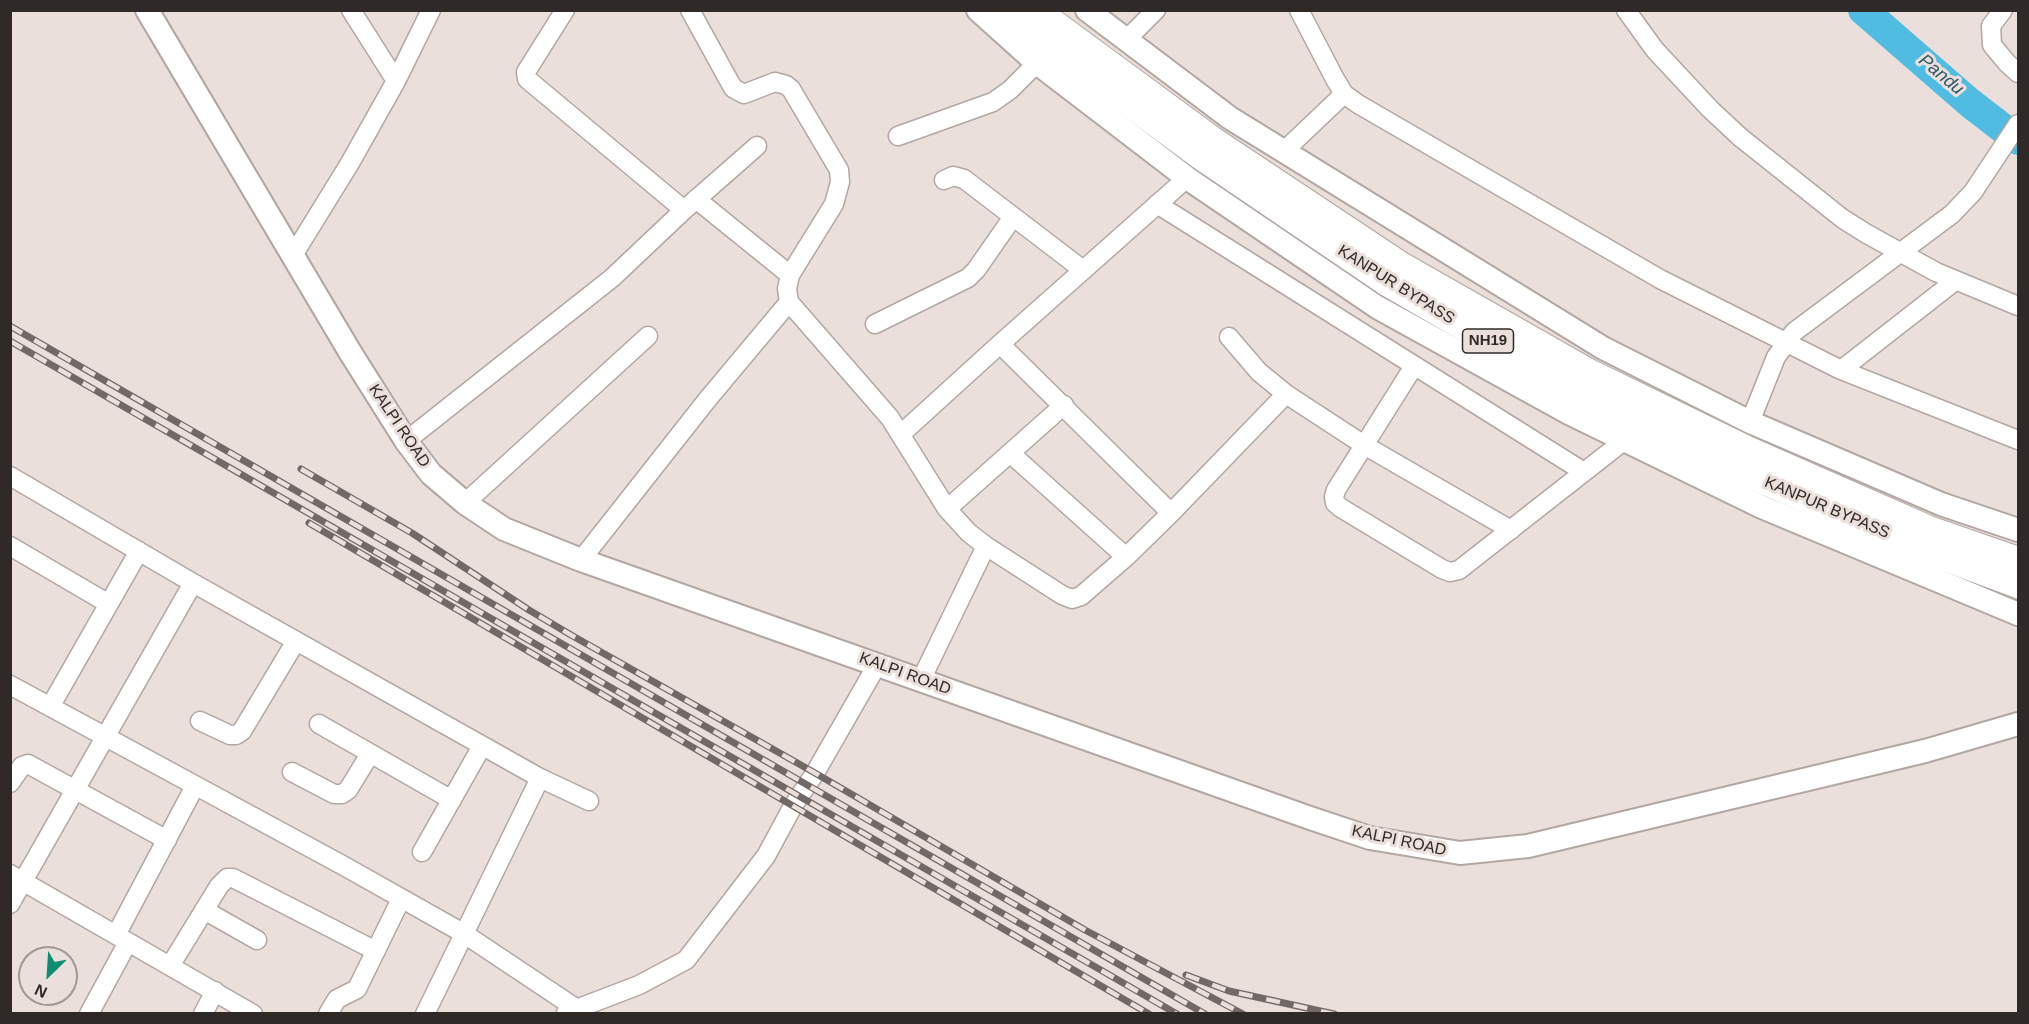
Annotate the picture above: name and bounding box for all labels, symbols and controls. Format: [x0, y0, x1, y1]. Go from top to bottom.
water label: Pandu [1914, 50, 1968, 100]
street label: KANPUR BYPASS [1334, 241, 1458, 329]
road number: NH19 [1462, 329, 1514, 353]
street label: KALPI ROAD [364, 381, 434, 471]
street label: KANPUR BYPASS [1762, 473, 1892, 543]
street label: KALPI ROAD [857, 649, 953, 699]
street label: KALPI ROAD [1350, 822, 1448, 860]
north arrow [18, 946, 78, 1006]
text: N [32, 981, 50, 1001]

